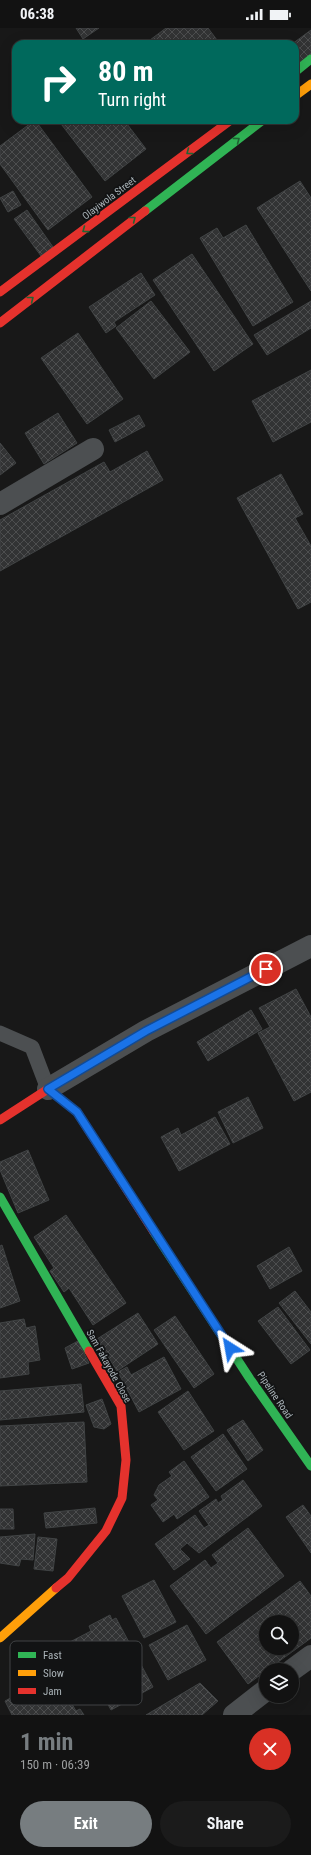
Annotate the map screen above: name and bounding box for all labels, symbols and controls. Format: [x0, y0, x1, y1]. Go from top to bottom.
text: 06:38 [20, 5, 54, 23]
text: 80 m [98, 55, 154, 88]
icon: right [32, 56, 84, 108]
text: Turn right [98, 89, 166, 110]
one-way arrow [232, 138, 239, 145]
one-way arrow [186, 147, 193, 154]
street label: Olayiwola Street [80, 174, 138, 222]
one-way arrow [129, 216, 136, 223]
one-way arrow [82, 225, 89, 232]
one-way arrow [26, 296, 33, 303]
pin [249, 952, 283, 986]
icon: arrive [255, 958, 277, 980]
position arrow [209, 1327, 251, 1369]
street label: Sam Fakayode Close [84, 1328, 134, 1405]
street label: Pipeline Road [255, 1370, 295, 1420]
map controls [259, 1615, 299, 1703]
button: search [259, 1615, 299, 1655]
legend [10, 1641, 142, 1705]
text: Fast [43, 1649, 62, 1662]
button: layers [259, 1663, 299, 1703]
text: Slow [43, 1667, 64, 1680]
text: Jam [43, 1685, 62, 1698]
text: 1 min [20, 1728, 73, 1756]
button: close [249, 1728, 291, 1770]
text: 150 m · 06:39 [20, 1757, 90, 1772]
button: Exit [20, 1801, 152, 1847]
button: Share [160, 1801, 291, 1847]

